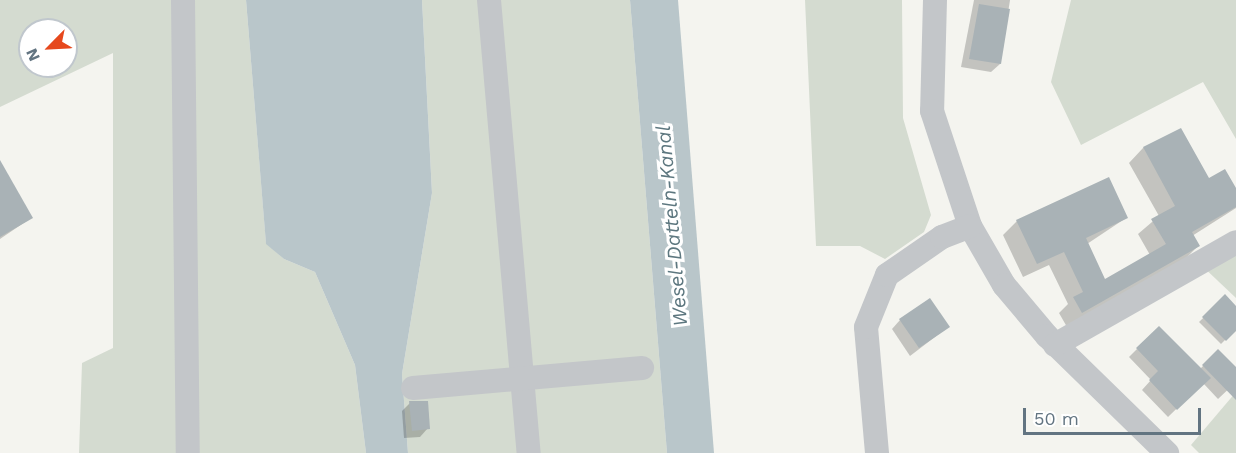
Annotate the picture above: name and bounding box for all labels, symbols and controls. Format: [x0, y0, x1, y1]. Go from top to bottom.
north arrow [18, 18, 78, 78]
text: N [22, 45, 44, 64]
water label: Wesel-Datteln-Kanal [651, 124, 693, 328]
scale bar [1026, 396, 1204, 434]
text: 50 m [1034, 408, 1079, 429]

